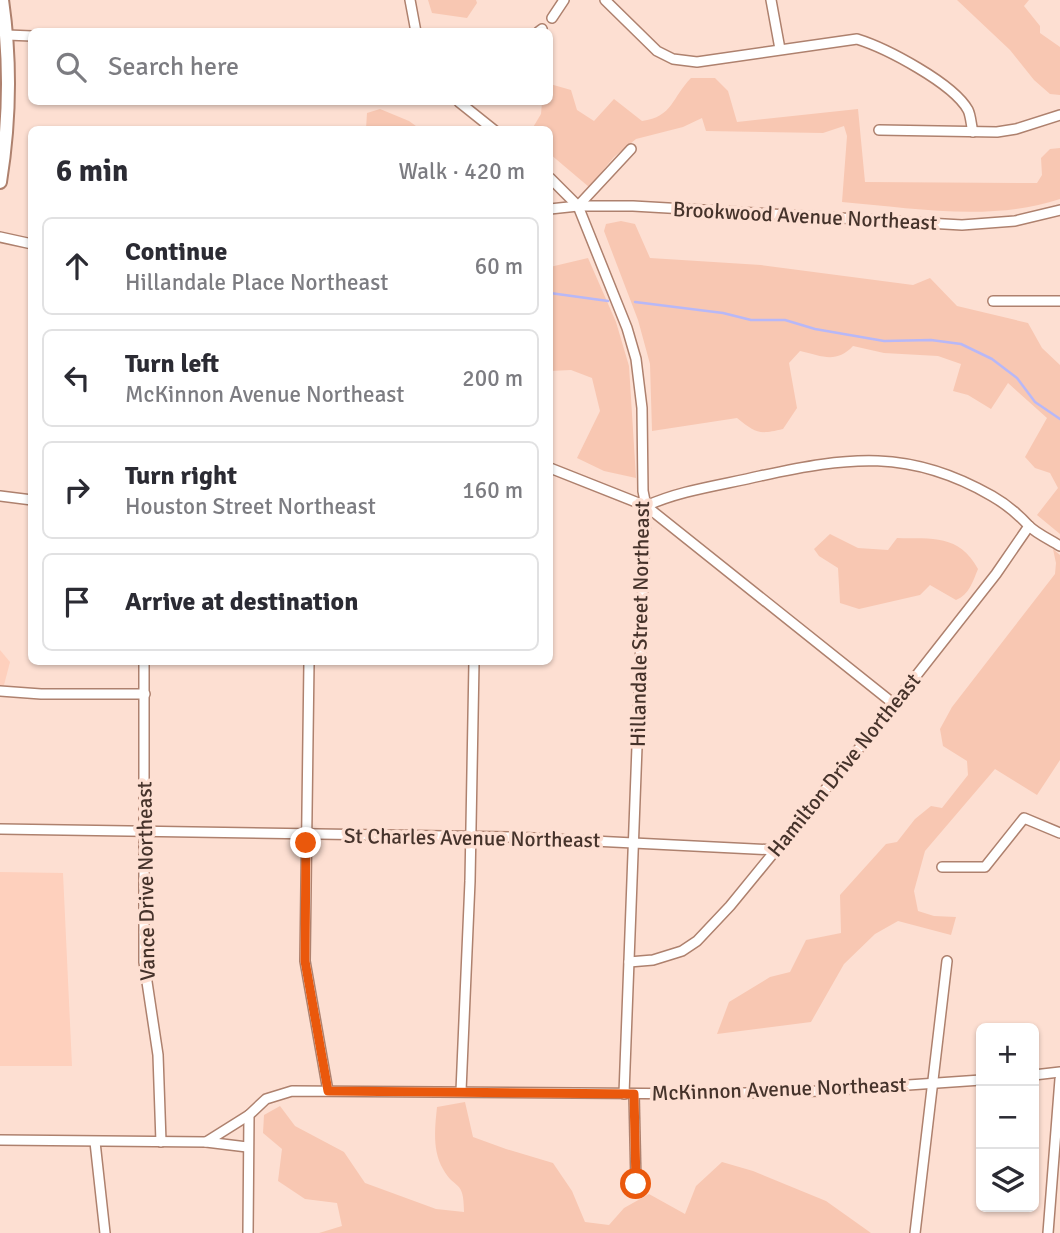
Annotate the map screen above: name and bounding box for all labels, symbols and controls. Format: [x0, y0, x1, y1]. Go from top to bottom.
search box [28, 28, 553, 105]
icon: search [52, 48, 90, 86]
text: Search here [108, 51, 239, 83]
text: 6 min [56, 153, 128, 190]
text: Walk · 420 m [399, 157, 525, 186]
street label: Brookwood Avenue Northeast [672, 196, 938, 236]
text: Continue [125, 236, 227, 268]
icon: ahead [58, 247, 96, 285]
text: 60 m [475, 252, 523, 281]
text: Hillandale Place Northeast [125, 268, 388, 297]
text: Turn left [125, 348, 219, 380]
icon: left [58, 359, 96, 397]
text: 200 m [462, 364, 523, 393]
text: McKinnon Avenue Northeast [125, 380, 404, 409]
text: Turn right [125, 460, 237, 492]
icon: right [58, 471, 96, 509]
text: 160 m [462, 476, 523, 505]
text: Houston Street Northeast [125, 492, 376, 521]
street label: Hillandale Street Northeast [625, 501, 655, 747]
icon: arrive [58, 583, 96, 621]
text: Arrive at destination [125, 586, 358, 618]
street label: Hamilton Drive Northeast [762, 668, 926, 862]
street label: Vance Drive Northeast [131, 781, 161, 981]
street label: St Charles Avenue Northeast [344, 823, 600, 853]
route end [290, 827, 321, 858]
map controls [976, 1023, 1039, 1212]
button: + [976, 1023, 1039, 1086]
street label: McKinnon Avenue Northeast [651, 1072, 907, 1106]
button: − [976, 1086, 1039, 1149]
button: layers [976, 1149, 1039, 1212]
route start [620, 1168, 651, 1199]

